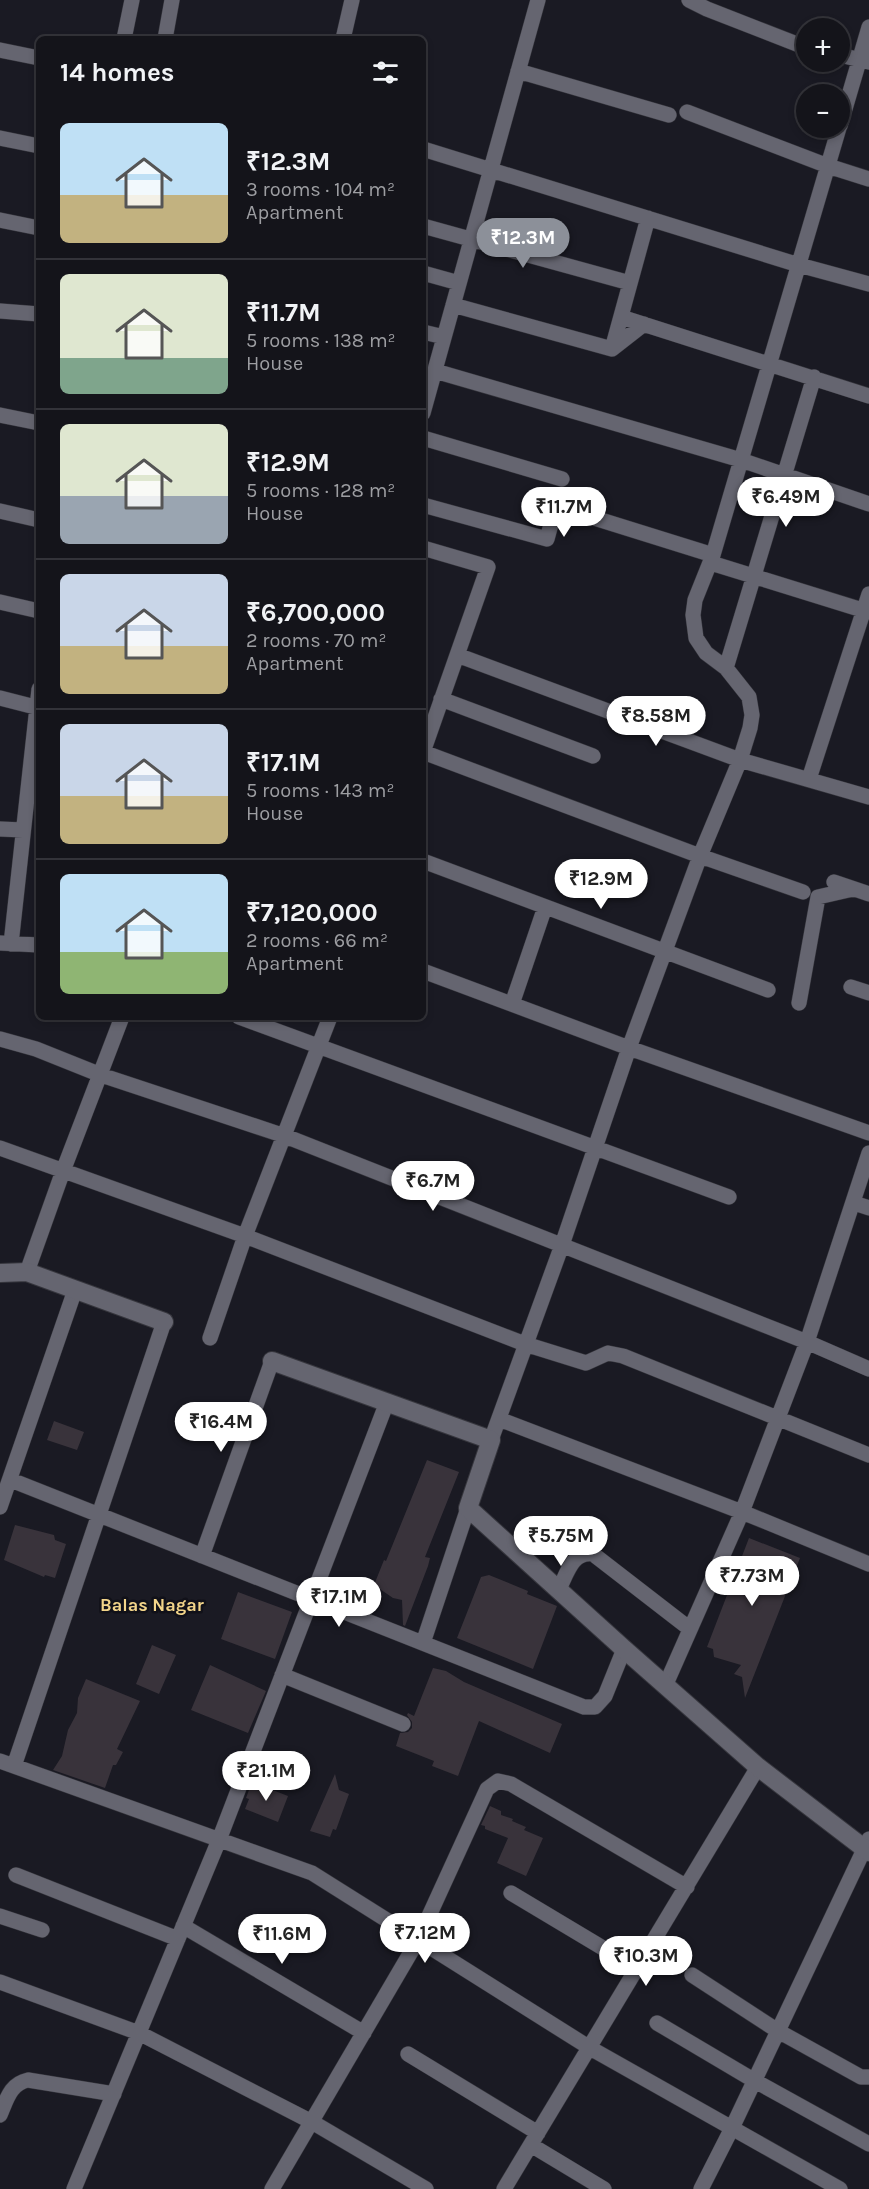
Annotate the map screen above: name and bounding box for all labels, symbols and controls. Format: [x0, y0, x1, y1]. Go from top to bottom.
map controls [796, 18, 850, 138]
button: + [796, 18, 850, 72]
icon: filters [369, 56, 402, 89]
text: 14 homes [60, 57, 174, 88]
button: − [796, 84, 850, 138]
text: ₹12.3M [246, 146, 330, 177]
icon: home [108, 147, 180, 219]
text: 3 rooms · 104 m² [246, 178, 395, 201]
text: Apartment [246, 201, 344, 224]
pin: ₹12.3M [474, 218, 572, 269]
text: ₹12.3M [491, 226, 555, 249]
text: ₹11.7M [246, 297, 321, 328]
icon: home [108, 298, 180, 370]
text: 5 rooms · 138 m² [246, 329, 396, 352]
text: House [246, 352, 303, 375]
text: ₹12.9M [246, 447, 330, 478]
icon: home [108, 448, 180, 520]
pin: ₹6.49M [737, 477, 835, 528]
text: 5 rooms · 128 m² [246, 479, 395, 502]
text: ₹6.49M [751, 485, 821, 508]
pin: ₹11.7M [515, 487, 613, 538]
text: ₹11.7M [535, 495, 593, 518]
text: House [246, 502, 303, 525]
text: ₹6,700,000 [246, 597, 385, 628]
icon: home [108, 598, 180, 670]
text: 2 rooms · 70 m² [246, 629, 386, 652]
text: Apartment [246, 652, 344, 675]
pin: ₹8.58M [607, 696, 705, 747]
text: ₹8.58M [621, 704, 691, 727]
text: ₹17.1M [246, 747, 321, 778]
icon: home [108, 748, 180, 820]
text: 5 rooms · 143 m² [246, 779, 395, 802]
text: House [246, 802, 303, 825]
pin: ₹12.9M [552, 859, 650, 910]
text: ₹12.9M [569, 867, 633, 890]
text: ₹7,120,000 [246, 897, 378, 928]
icon: home [108, 898, 180, 970]
text: 2 rooms · 66 m² [246, 929, 388, 952]
text: Apartment [246, 952, 344, 975]
pin: ₹6.7M [391, 1161, 475, 1212]
text: ₹6.7M [405, 1169, 461, 1192]
pin: ₹16.4M [172, 1402, 270, 1453]
text: ₹16.4M [189, 1410, 253, 1433]
pin: ₹5.75M [512, 1516, 610, 1567]
text: ₹5.75M [528, 1524, 594, 1547]
pin: ₹7.73M [703, 1556, 801, 1607]
text: ₹7.73M [719, 1564, 785, 1587]
pin: ₹17.1M [290, 1577, 388, 1628]
text: ₹17.1M [310, 1585, 368, 1608]
district label: Balas Nagar [100, 1594, 204, 1616]
pin: ₹21.1M [217, 1751, 315, 1802]
text: ₹21.1M [236, 1759, 296, 1782]
pin: ₹7.12M [376, 1913, 474, 1964]
pin: ₹11.6M [233, 1914, 331, 1965]
text: ₹7.12M [394, 1921, 456, 1944]
text: ₹11.6M [252, 1922, 312, 1945]
pin: ₹10.3M [597, 1936, 695, 1987]
text: ₹10.3M [613, 1944, 679, 1967]

